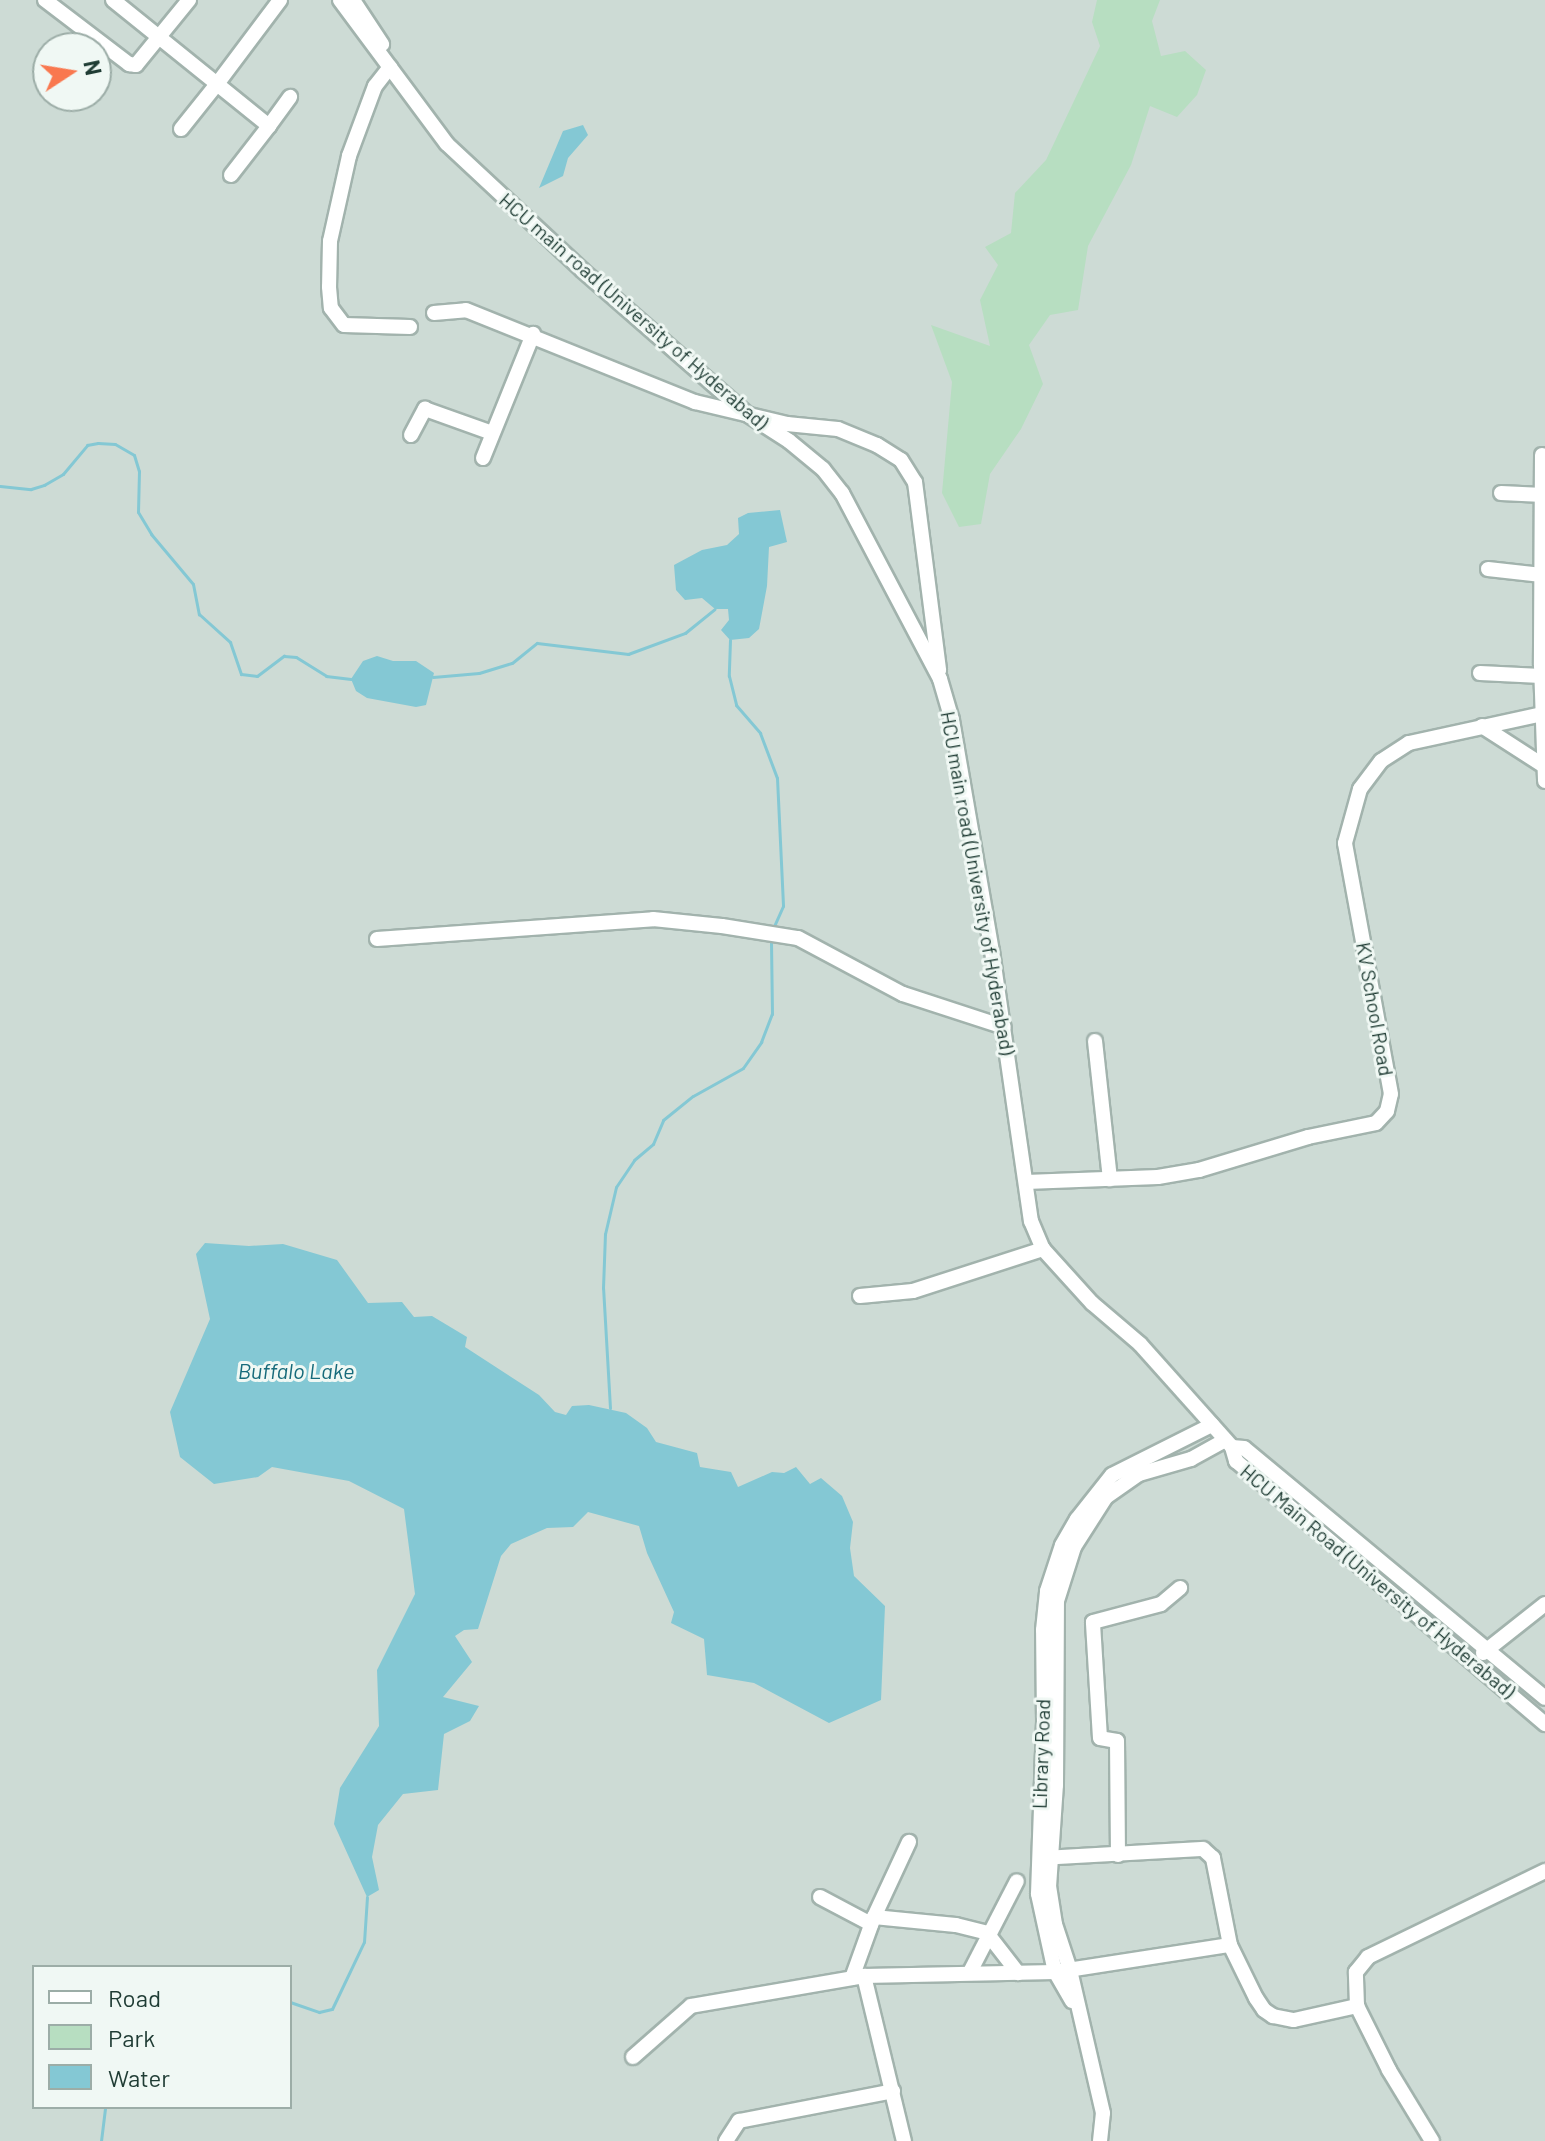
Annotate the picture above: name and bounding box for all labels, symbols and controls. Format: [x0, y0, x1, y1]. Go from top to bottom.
north arrow [32, 32, 112, 112]
text: N [79, 58, 108, 77]
street label: HCU main road (University of Hyderabad) [495, 188, 773, 434]
street label: HCU main road (University of Hyderabad) [936, 709, 1020, 1057]
street label: KV School Road [1351, 940, 1399, 1078]
water label: Buffalo Lake [238, 1358, 354, 1384]
street label: HCU Main Road (University of Hyderabad) [1236, 1459, 1520, 1703]
street label: Library Road [1027, 1699, 1055, 1809]
legend [32, 1965, 292, 2109]
text: Road [108, 1983, 161, 2012]
text: Park [108, 2023, 155, 2052]
text: Water [108, 2063, 170, 2092]

